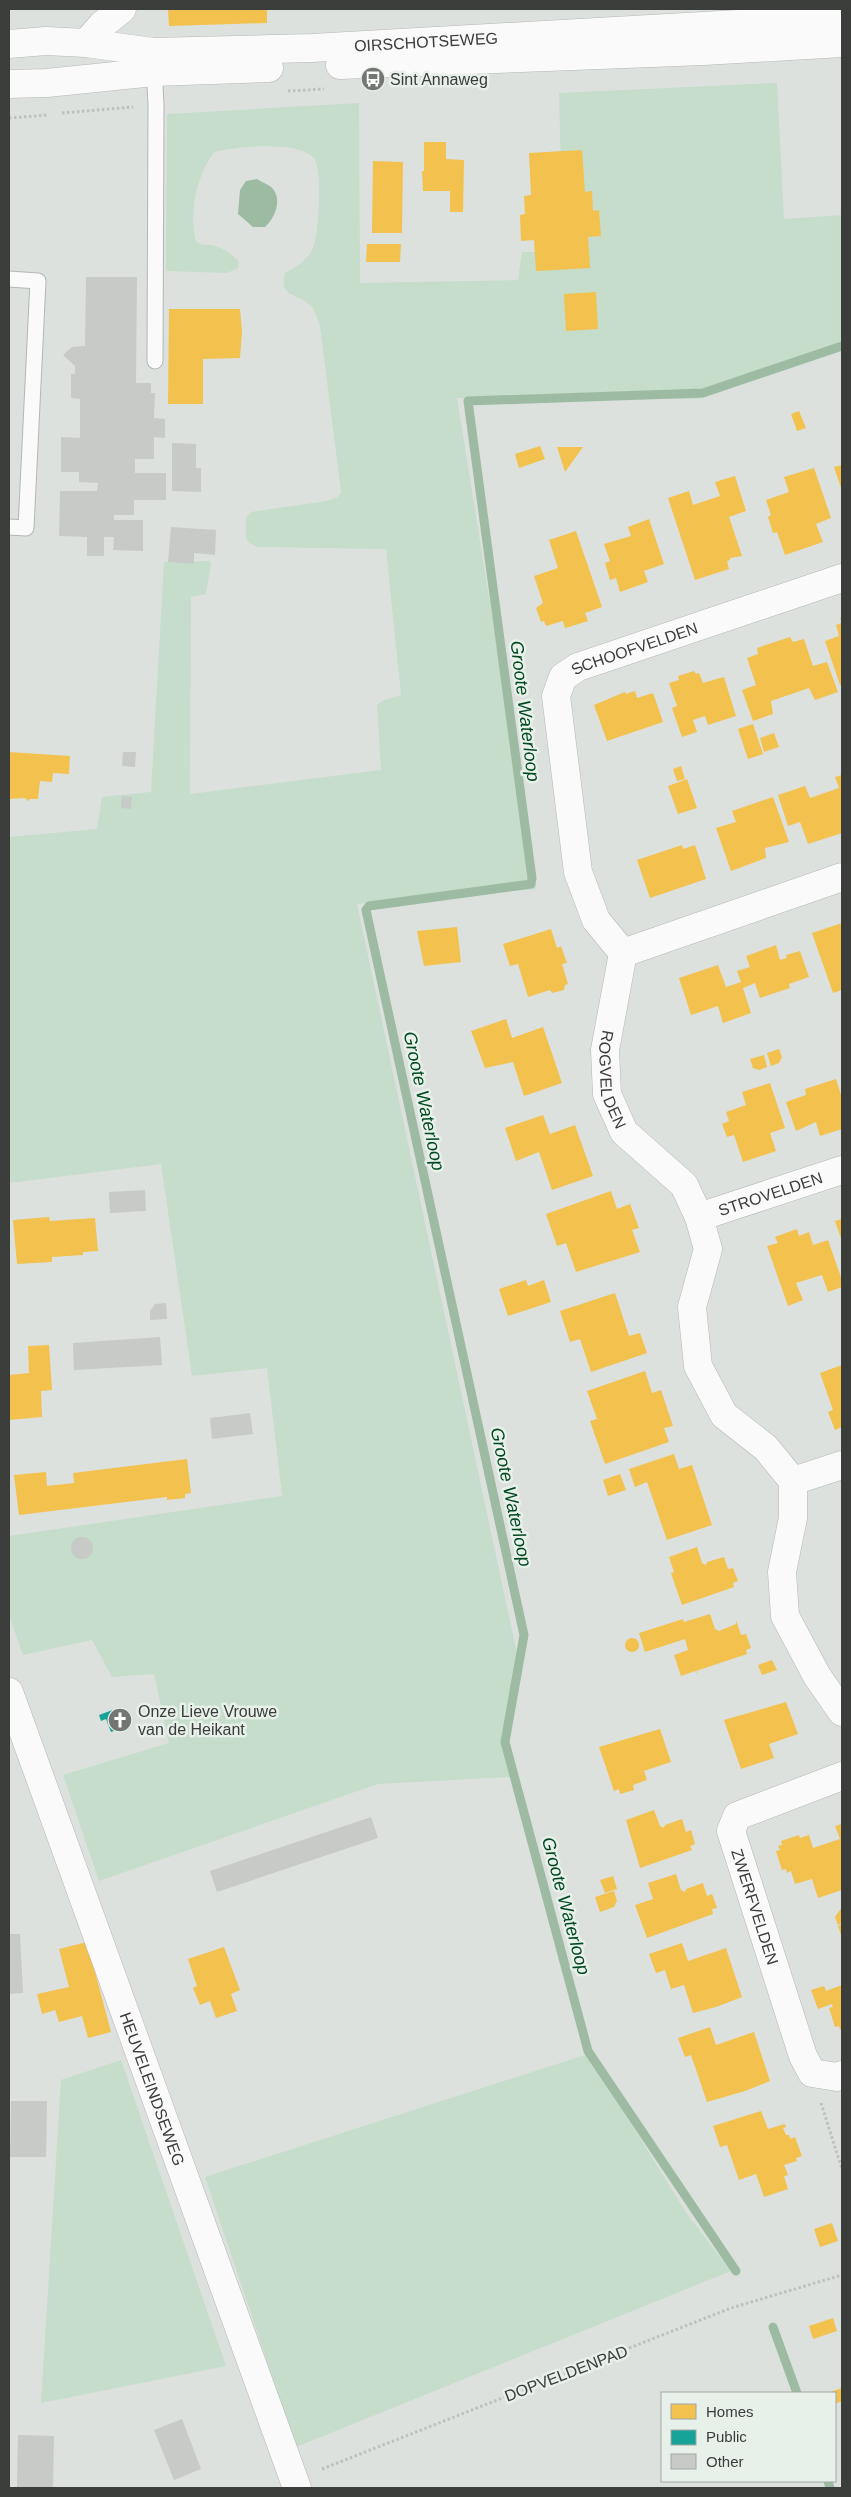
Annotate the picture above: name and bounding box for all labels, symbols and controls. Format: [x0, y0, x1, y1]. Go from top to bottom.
street label: OIRSCHOTSEWEG [354, 29, 498, 55]
bus stop icon: Sint Annaweg [360, 66, 386, 92]
place label: Sint Annaweg [390, 71, 488, 88]
street label: SCHOOFVELDEN [568, 619, 700, 678]
water label: Groote Waterloop [506, 639, 544, 783]
street label: ROGVELDEN [595, 1029, 629, 1131]
water label: Groote Waterloop [399, 1030, 449, 1172]
street label: STROVELDEN [716, 1169, 825, 1219]
water label: Groote Waterloop [486, 1426, 536, 1568]
place label: Onze Lieve Vrouwe van de Heikant [138, 1703, 277, 1738]
church icon: Onze Lieve Vrouwe van de Heikant [107, 1707, 133, 1733]
water label: Groote Waterloop [538, 1835, 594, 1977]
street label: ZWERFVELDEN [728, 1847, 781, 1967]
street label: HEUVELEINDSEWEG [117, 2010, 188, 2168]
street label: DOPVELDENPAD [502, 2342, 630, 2405]
legend [661, 2392, 836, 2482]
text: Homes [706, 2403, 754, 2420]
text: Public [706, 2428, 747, 2445]
text: Other [706, 2453, 744, 2470]

